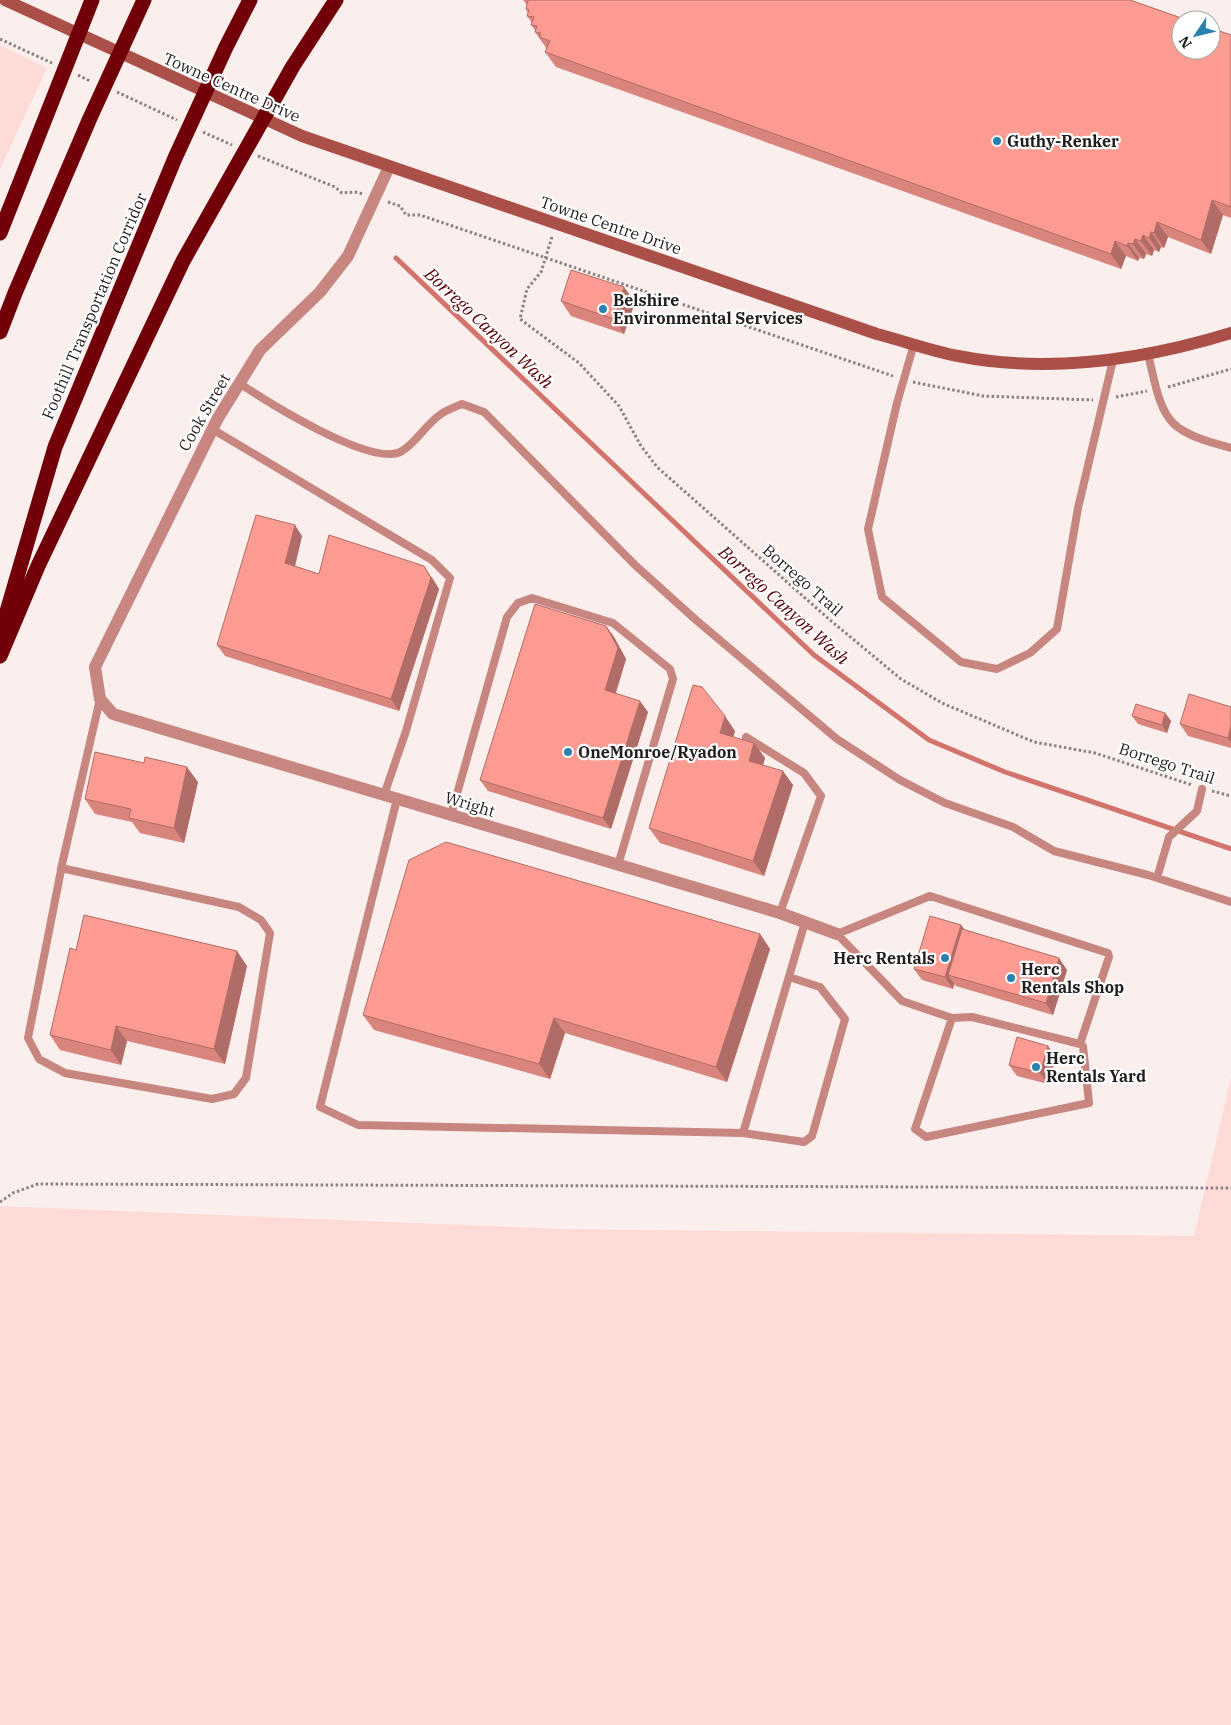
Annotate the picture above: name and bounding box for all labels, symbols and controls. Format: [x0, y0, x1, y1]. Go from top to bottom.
north arrow [1171, 10, 1221, 60]
text: N [1175, 33, 1196, 52]
street label: Towne Centre Drive [160, 48, 304, 126]
place label: Guthy-Renker [1007, 131, 1119, 151]
marker: Guthy-Renker [991, 135, 1003, 147]
street label: Foothill Transportation Corridor [37, 190, 151, 422]
street label: Towne Centre Drive [538, 191, 684, 259]
water label: Borrego Canyon Wash [419, 262, 558, 394]
place label: Belshire Environmental Services [613, 290, 803, 328]
marker: Belshire Environmental Services [597, 303, 609, 315]
street label: Cook Street [174, 369, 234, 454]
water label: Borrego Canyon Wash [713, 540, 854, 670]
street label: Borrego Trail [759, 540, 847, 620]
street label: Borrego Trail [1116, 738, 1218, 788]
place label: OneMonroe/Ryadon [578, 742, 737, 762]
marker: OneMonroe/Ryadon [562, 746, 574, 758]
street label: Wright [442, 787, 498, 821]
place label: Herc Rentals [833, 948, 935, 968]
marker: Herc Rentals [939, 952, 951, 964]
place label: Herc Rentals Shop [1021, 959, 1124, 997]
marker: Herc Rentals Shop [1005, 972, 1017, 984]
place label: Herc Rentals Yard [1046, 1048, 1146, 1086]
marker: Herc Rentals Yard [1030, 1061, 1042, 1073]

